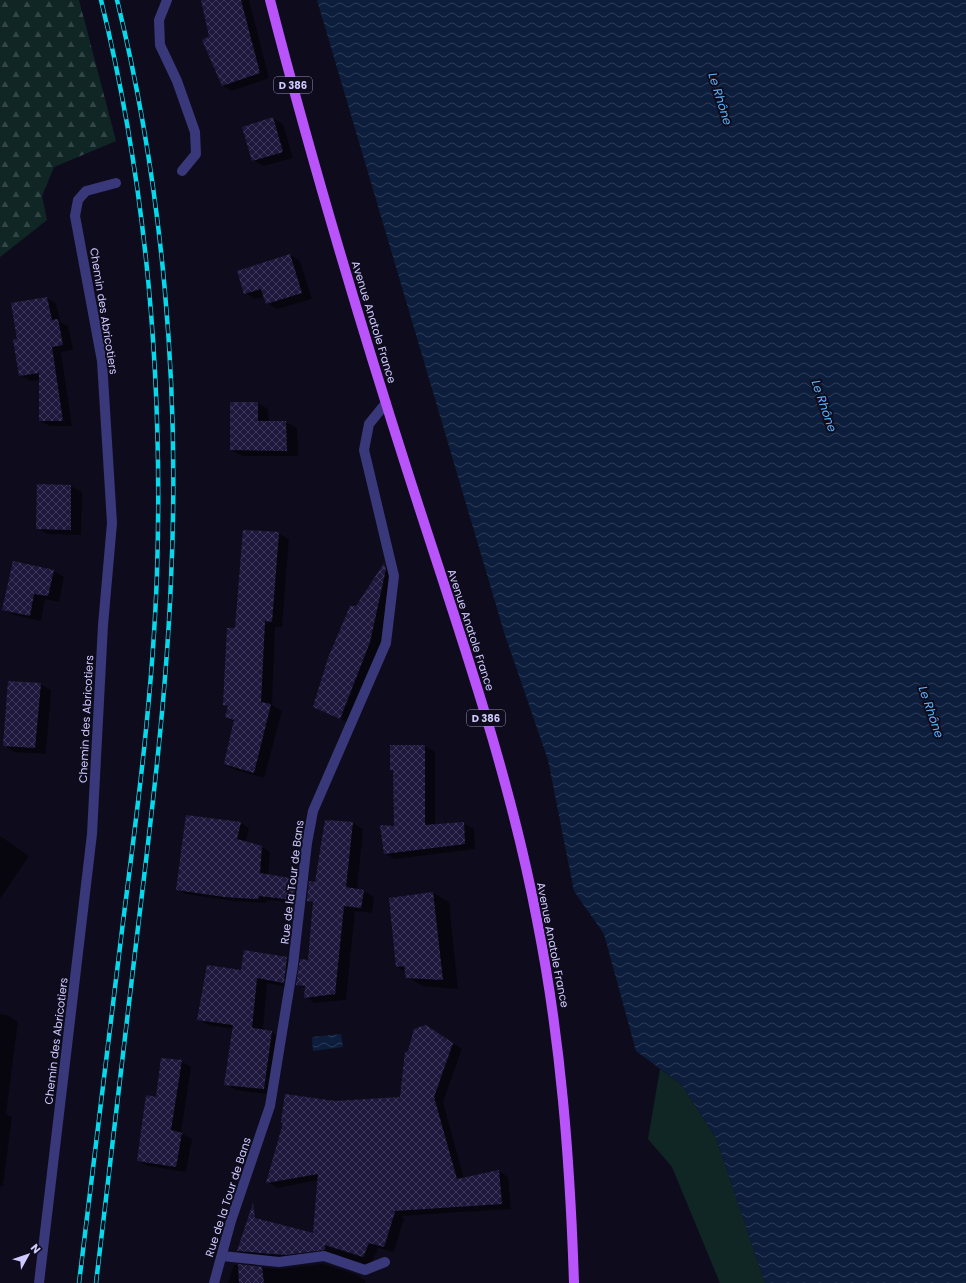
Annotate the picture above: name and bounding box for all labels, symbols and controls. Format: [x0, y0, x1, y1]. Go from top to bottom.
water label: Le Rhône [704, 71, 737, 128]
road number: D 386 [274, 77, 312, 93]
street label: Chemin des Abricotiers [86, 247, 122, 376]
street label: Avenue Anatole France [348, 259, 400, 385]
water label: Le Rhône [808, 378, 841, 435]
street label: Avenue Anatole France [444, 567, 498, 693]
street label: Chemin des Abricotiers [75, 654, 97, 783]
water label: Le Rhône [915, 684, 948, 741]
road number: D 386 [467, 710, 505, 726]
street label: Rue de la Tour de Bans [276, 819, 308, 945]
street label: Avenue Anatole France [533, 881, 573, 1009]
street label: Chemin des Abricotiers [40, 976, 72, 1106]
street label: Rue de la Tour de Bans [201, 1135, 255, 1259]
north arrow [8, 1235, 48, 1275]
text: N [27, 1240, 44, 1257]

